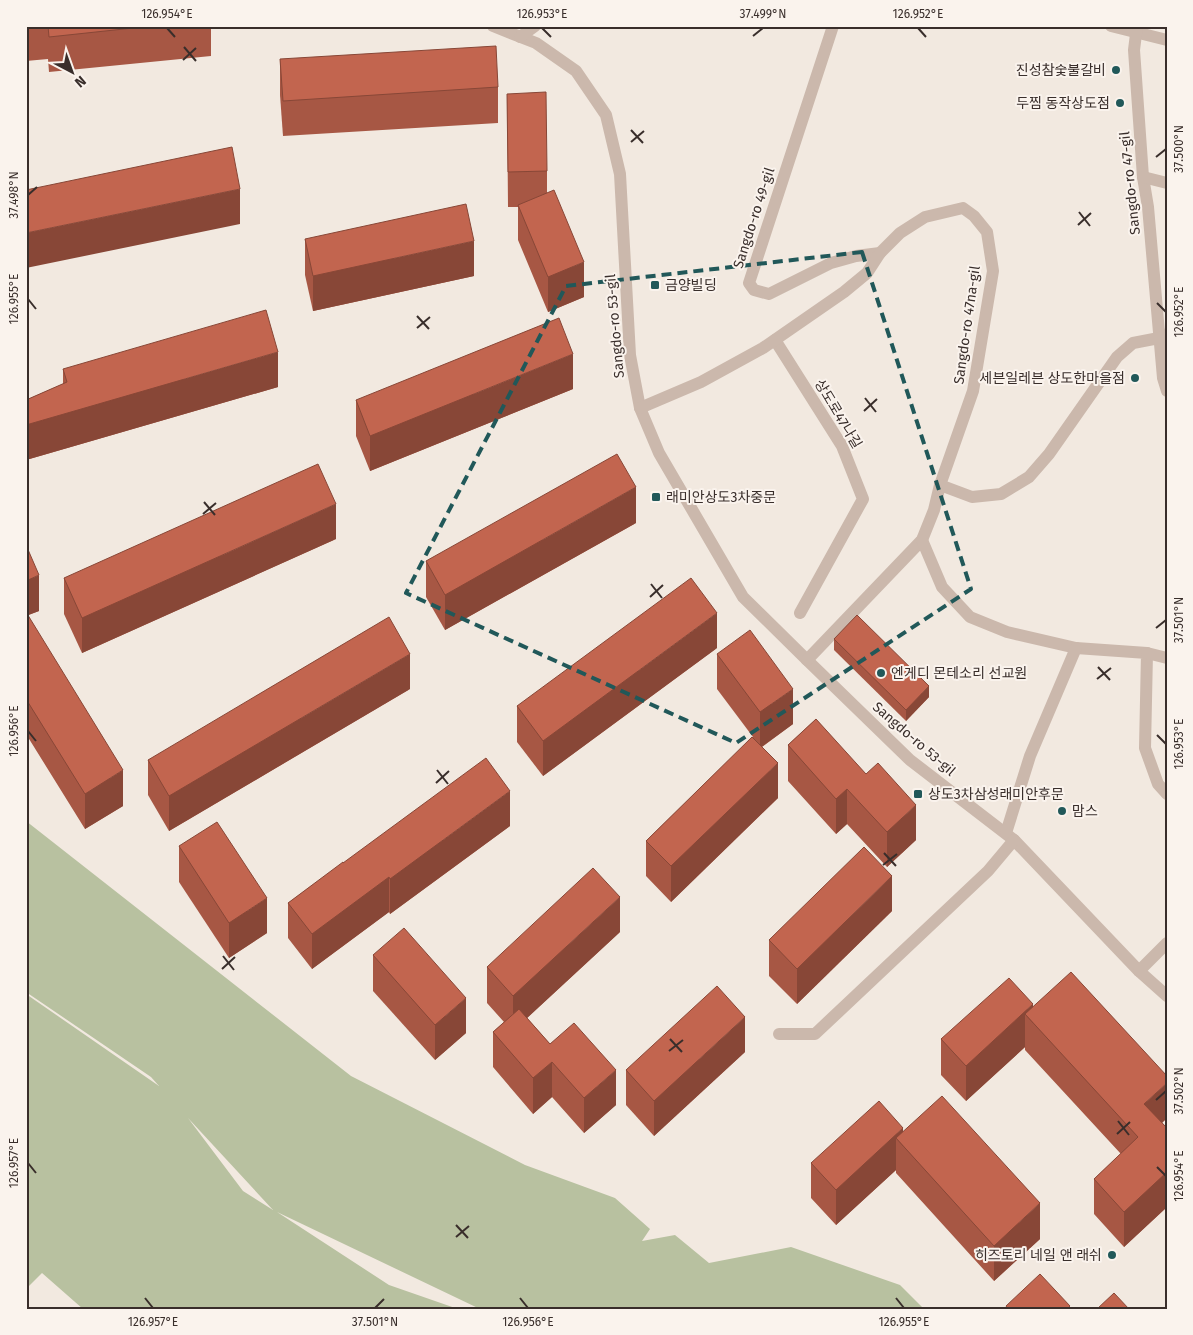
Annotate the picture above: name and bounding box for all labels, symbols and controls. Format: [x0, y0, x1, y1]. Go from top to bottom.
text: 126.954°E [141, 7, 193, 21]
text: 126.953°E [516, 7, 568, 21]
text: 37.499°N [740, 7, 786, 21]
text: 126.952°E [893, 7, 943, 21]
north arrow [48, 48, 98, 98]
place label: 진성참숯불갈비 [1016, 62, 1106, 79]
marker: 진성참숯불갈비 [1110, 64, 1122, 76]
text: N [71, 72, 89, 91]
place label: 두찜 동작상도점 [1016, 95, 1110, 112]
marker: 두찜 동작상도점 [1114, 97, 1126, 109]
text: 37.500°N [1172, 125, 1186, 173]
street label: Sangdo-ro 47-gil [1116, 130, 1144, 236]
street label: Sangdo-ro 49-gil [730, 165, 778, 271]
text: 37.498°N [7, 171, 21, 219]
street label: Sangdo-ro 47na-gil [950, 265, 984, 385]
street label: Sangdo-ro 53-gil [602, 273, 628, 379]
text: 126.955°E [7, 274, 21, 324]
place label: 금양빌딩 [665, 277, 717, 294]
marker: 금양빌딩 [649, 279, 661, 291]
text: 126.952°E [1172, 287, 1186, 337]
place label: 세븐일레븐 상도한마을점 [980, 370, 1125, 387]
marker: 세븐일레븐 상도한마을점 [1129, 372, 1141, 384]
street label: 상도로47나길 [811, 376, 865, 452]
place label: 래미안상도3차중문 [666, 489, 776, 506]
marker: 래미안상도3차중문 [650, 491, 662, 503]
text: 37.501°N [1172, 597, 1186, 643]
place label: 엔게디 몬테소리 선교원 [891, 665, 1027, 682]
marker: 엔게디 몬테소리 선교원 [875, 667, 887, 679]
street label: Sangdo-ro 53-gil [869, 698, 959, 780]
text: 126.956°E [7, 705, 21, 757]
text: 126.953°E [1172, 718, 1186, 770]
place label: 상도3차삼성래미안후문 [928, 786, 1064, 803]
marker: 상도3차삼성래미안후문 [912, 788, 924, 800]
place label: 맘스 [1072, 803, 1098, 820]
marker: 맘스 [1056, 805, 1068, 817]
text: 37.502°N [1172, 1067, 1186, 1115]
text: 126.957°E [7, 1138, 21, 1188]
text: 126.954°E [1172, 1150, 1186, 1202]
place label: 히즈토리 네일 앤 래쉬 [975, 1247, 1102, 1264]
marker: 히즈토리 네일 앤 래쉬 [1106, 1249, 1118, 1261]
text: 126.957°E [128, 1315, 178, 1329]
text: 37.501°N [352, 1315, 398, 1329]
text: 126.956°E [502, 1315, 554, 1329]
text: 126.955°E [879, 1315, 929, 1329]

